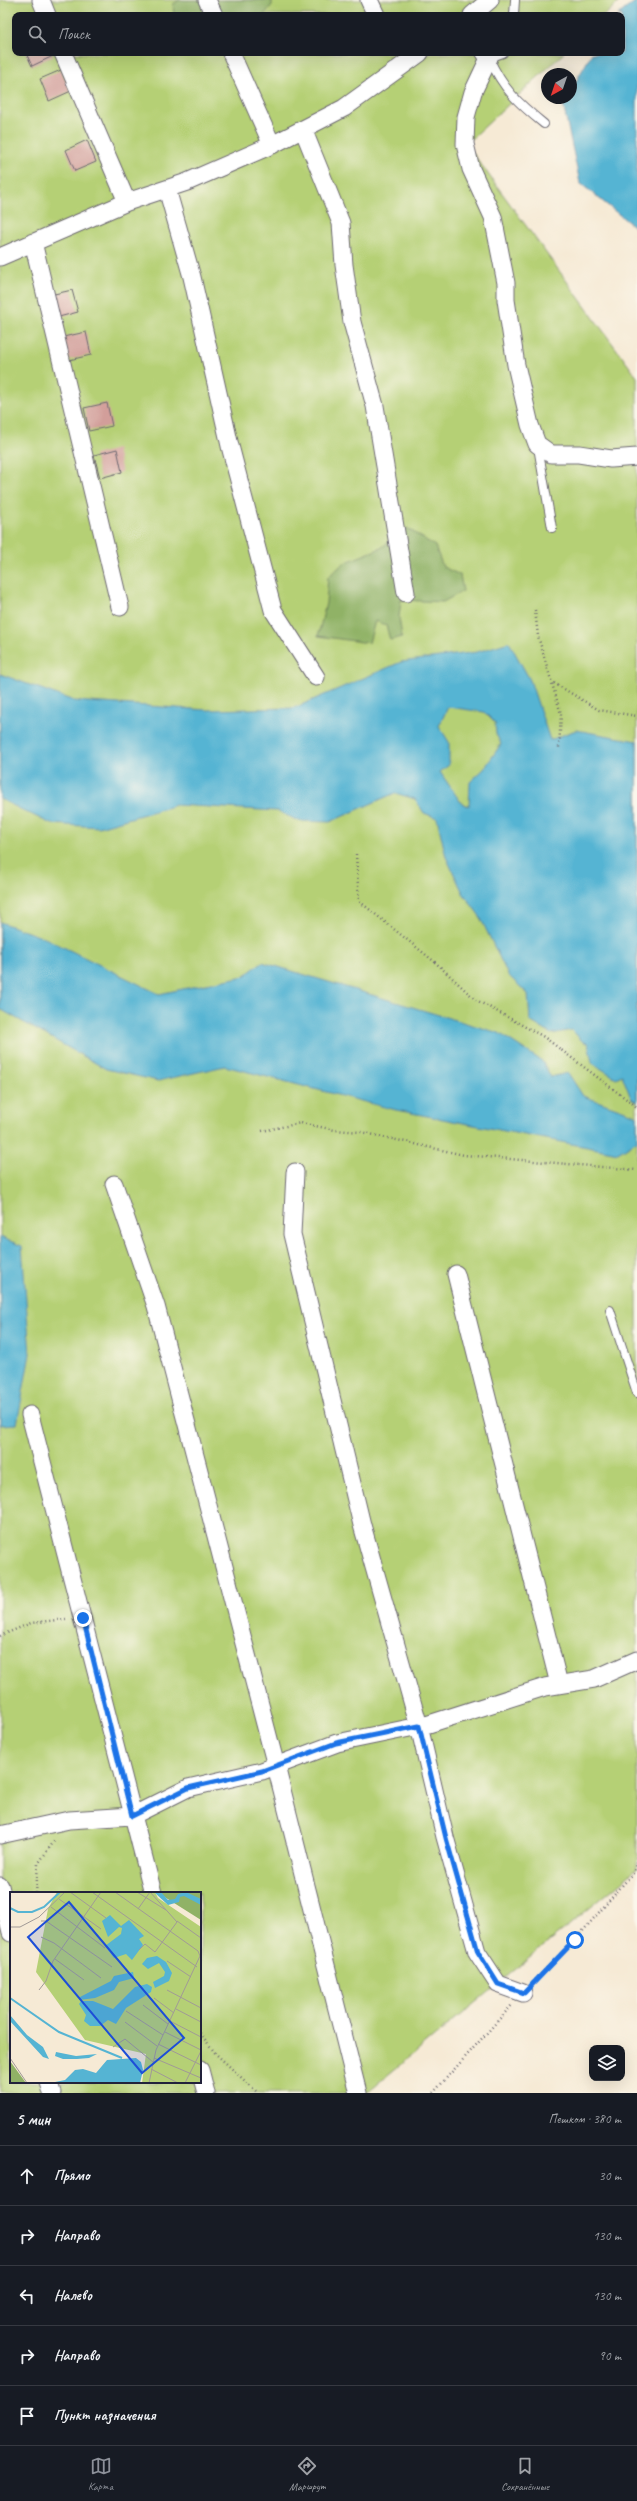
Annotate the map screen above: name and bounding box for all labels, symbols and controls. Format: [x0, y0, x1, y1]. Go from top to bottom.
search box [12, 12, 625, 56]
icon: search [26, 23, 48, 45]
text: Поиск [58, 25, 90, 44]
north arrow [541, 68, 577, 104]
route end [74, 1609, 92, 1627]
inset map [10, 1892, 201, 2083]
route start [566, 1931, 584, 1949]
map controls [589, 2045, 625, 2081]
button: layers [589, 2045, 625, 2081]
text: 5 мин [16, 2109, 50, 2130]
text: Пешком · 380 m [548, 2111, 621, 2127]
icon: ahead [16, 2165, 38, 2187]
text: Прямо [54, 2166, 90, 2185]
text: 30 m [599, 2168, 621, 2184]
icon: right [16, 2225, 38, 2247]
text: Направо [54, 2226, 100, 2245]
text: 130 m [593, 2228, 621, 2244]
icon: left [16, 2285, 38, 2307]
text: Налево [54, 2286, 92, 2305]
text: 130 m [593, 2288, 621, 2304]
icon: right [16, 2345, 38, 2367]
text: Направо [54, 2346, 100, 2365]
text: 90 m [599, 2348, 621, 2364]
icon: arrive [16, 2405, 38, 2427]
text: Пункт назначения [54, 2406, 156, 2425]
tab: Карта [88, 2455, 113, 2493]
tab: Маршрут [289, 2455, 325, 2493]
tab: Сохранённые [501, 2455, 549, 2493]

